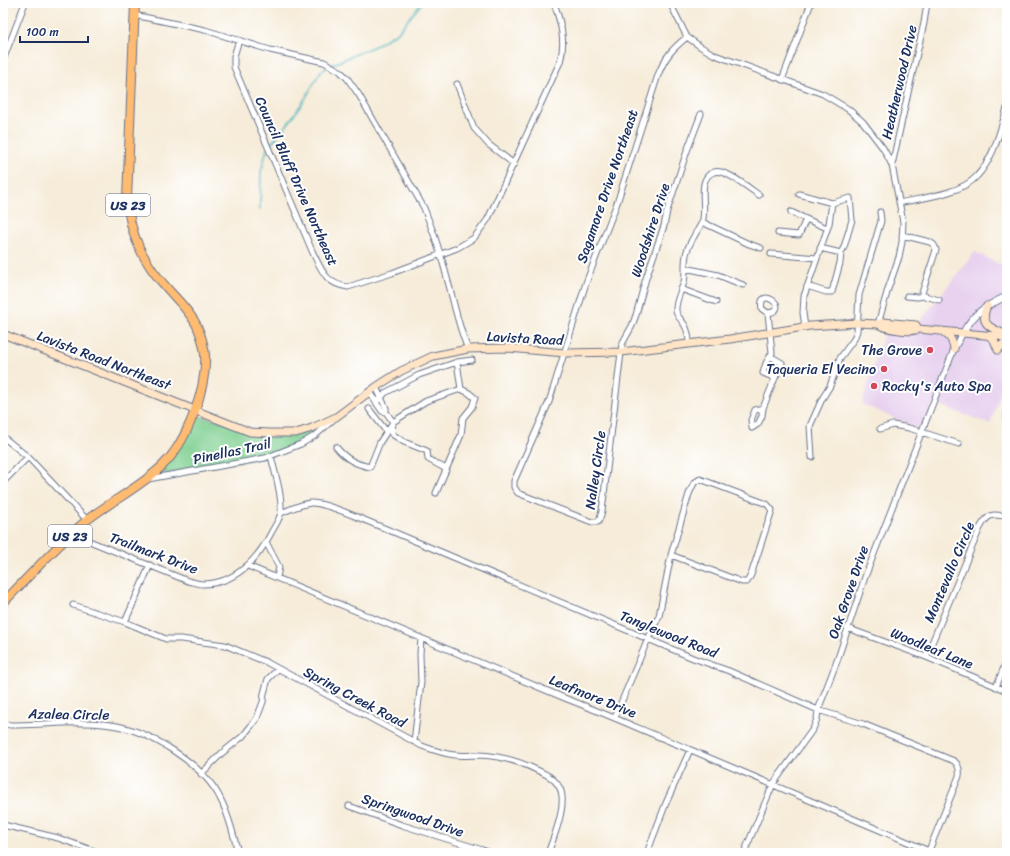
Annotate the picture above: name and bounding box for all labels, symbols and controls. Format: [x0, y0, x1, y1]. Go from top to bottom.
scale bar [20, 18, 88, 44]
text: 100 m [26, 21, 59, 43]
street label: Heatherwood Drive [874, 22, 925, 142]
street label: Council Bluff Drive Northeast [248, 92, 345, 270]
street label: Sagamore Drive Northeast [569, 106, 646, 266]
street label: Woodshire Drive [623, 180, 678, 281]
road number: US 23 [106, 194, 150, 216]
street label: Lavista Road Northeast [33, 323, 176, 398]
street label: Lavista Road [486, 324, 566, 353]
place label: The Grove [861, 338, 922, 363]
marker: The Grove [925, 345, 935, 355]
place label: Taqueria El Vecino [766, 357, 876, 382]
marker: Taqueria El Vecino [879, 364, 889, 374]
place label: Rocky's Auto Spa [882, 374, 991, 399]
marker: Rocky's Auto Spa [869, 381, 879, 391]
street label: Nalley Circle [578, 429, 613, 511]
street label: Pinellas Trail [191, 431, 274, 472]
street label: Montevallo Circle [917, 517, 982, 627]
road number: US 23 [48, 525, 92, 547]
street label: Trailmark Drive [106, 525, 202, 582]
street label: Oak Grove Drive [821, 542, 876, 642]
street label: Tanglewood Road [616, 603, 723, 666]
street label: Woodleaf Lane [886, 620, 977, 677]
street label: Spring Creek Road [299, 660, 412, 736]
street label: Leafmore Drive [545, 668, 641, 725]
street label: Azalea Circle [27, 701, 110, 728]
street label: Springwood Drive [358, 786, 467, 845]

